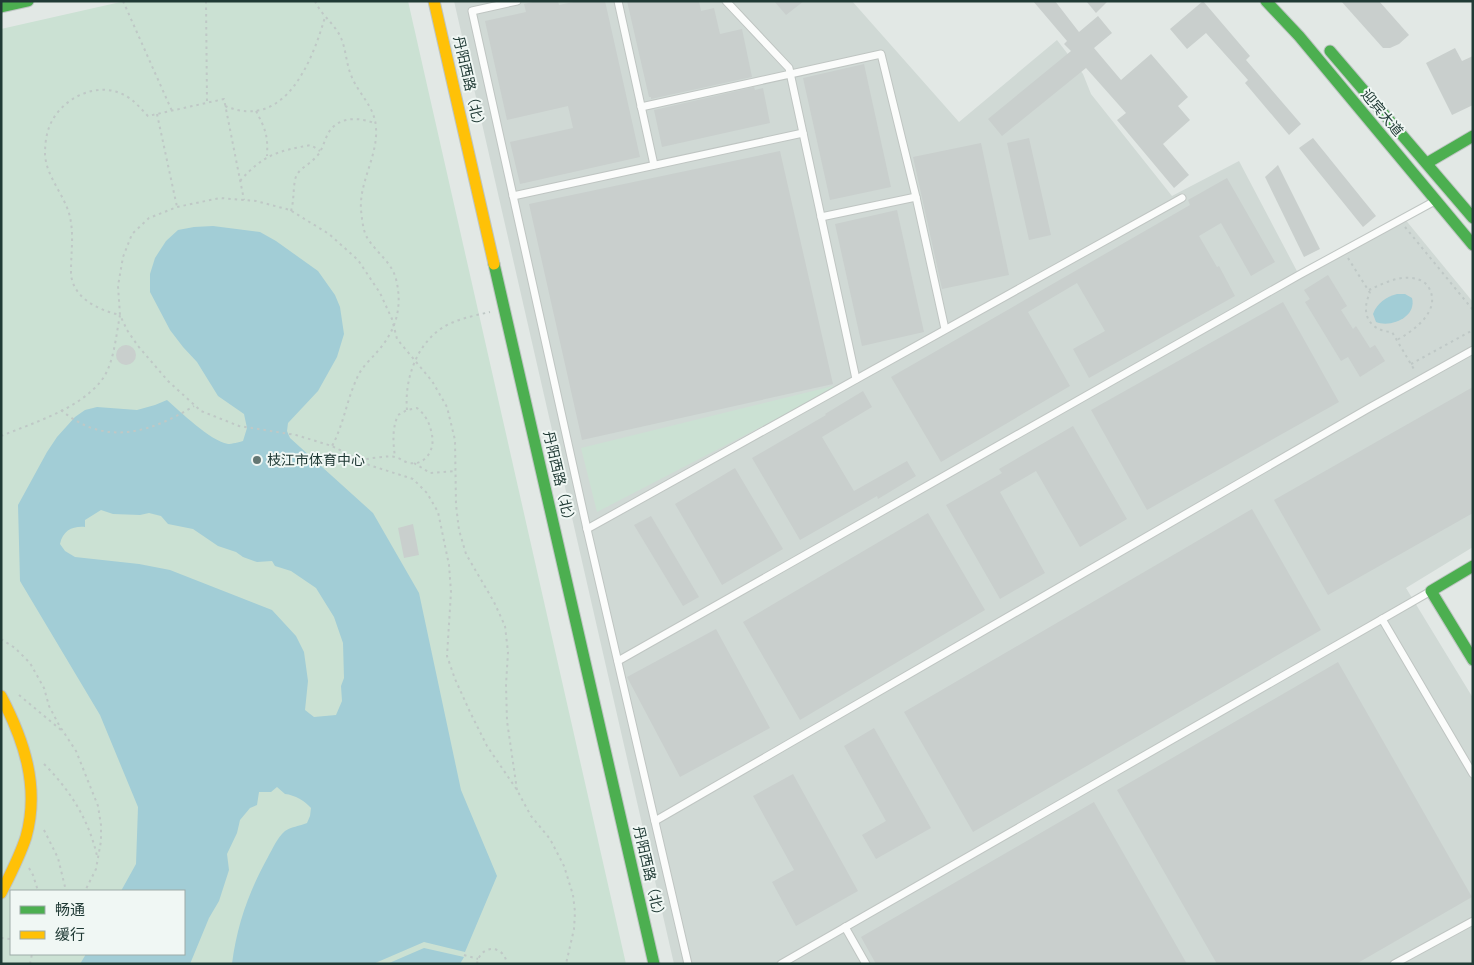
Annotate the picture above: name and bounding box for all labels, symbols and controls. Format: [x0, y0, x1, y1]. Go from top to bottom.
street label: 丹阳西路（北） [450, 34, 488, 134]
street label: 迎宾大道 [1357, 86, 1407, 140]
street label: 丹阳西路（北） [540, 429, 578, 529]
place label: 枝江市体育中心 [267, 452, 365, 469]
marker: 枝江市体育中心 [251, 454, 263, 466]
street label: 丹阳西路（北） [630, 824, 668, 924]
legend [10, 890, 185, 955]
text: 畅通 [55, 901, 85, 919]
text: 缓行 [55, 926, 85, 944]

